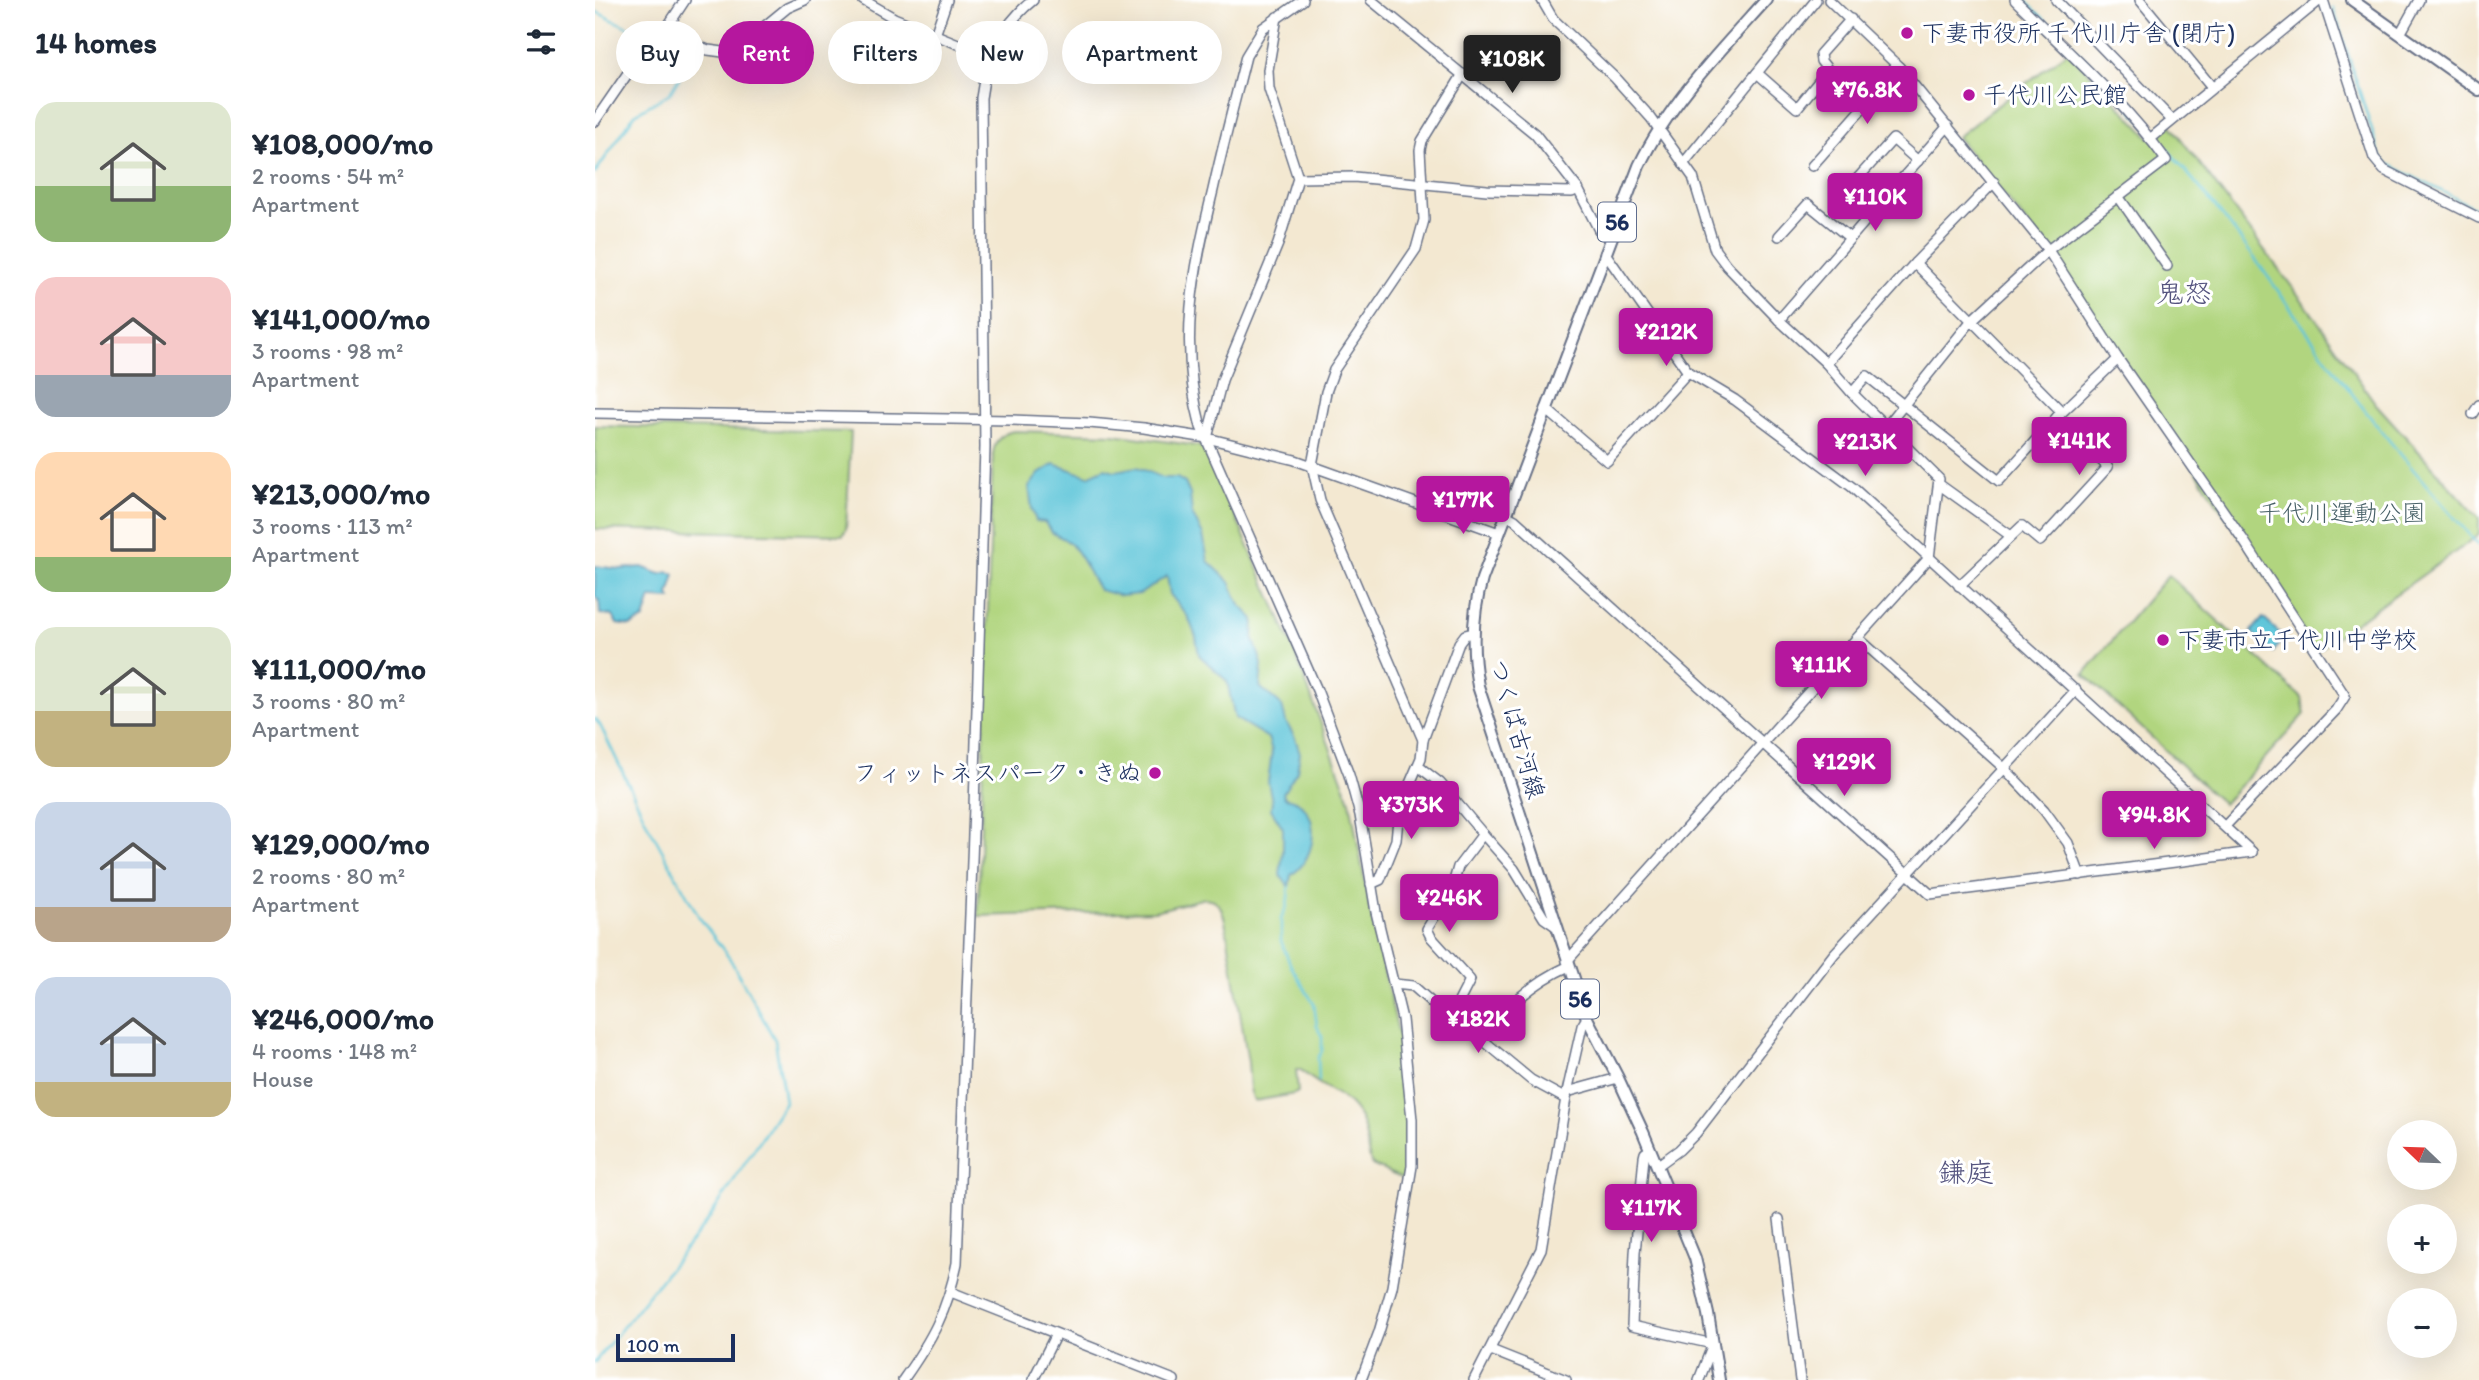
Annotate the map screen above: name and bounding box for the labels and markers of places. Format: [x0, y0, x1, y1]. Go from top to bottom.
place label: 下妻市役所 千代川庁舎 (閉庁) [1921, 18, 2235, 47]
marker: 下妻市役所 千代川庁舎 (閉庁) [1899, 25, 1915, 41]
pin: ¥108K [1463, 36, 1561, 95]
pin: ¥76.8K [1810, 66, 1924, 126]
place label: 千代川公民館 [1983, 80, 2127, 109]
marker: 千代川公民館 [1961, 87, 1977, 103]
pin: ¥110K [1826, 174, 1924, 233]
pin: ¥212K [1617, 308, 1715, 368]
pin: ¥141K [2030, 418, 2128, 477]
pin: ¥213K [1816, 419, 1914, 478]
pin: ¥177K [1414, 476, 1512, 536]
place label: 下妻市立千代川中学校 [2177, 625, 2417, 654]
marker: 下妻市立千代川中学校 [2155, 632, 2171, 648]
pin: ¥111K [1772, 642, 1870, 701]
pin: ¥129K [1795, 738, 1893, 798]
place label: フィットネスパーク・きぬ [853, 758, 1141, 787]
marker: フィットネスパーク・きぬ [1147, 765, 1163, 781]
pin: ¥373K [1362, 782, 1460, 841]
pin: ¥94.8K [2097, 792, 2211, 851]
pin: ¥246K [1400, 874, 1498, 934]
pin: ¥182K [1429, 996, 1527, 1055]
pin: ¥117K [1602, 1184, 1700, 1244]

